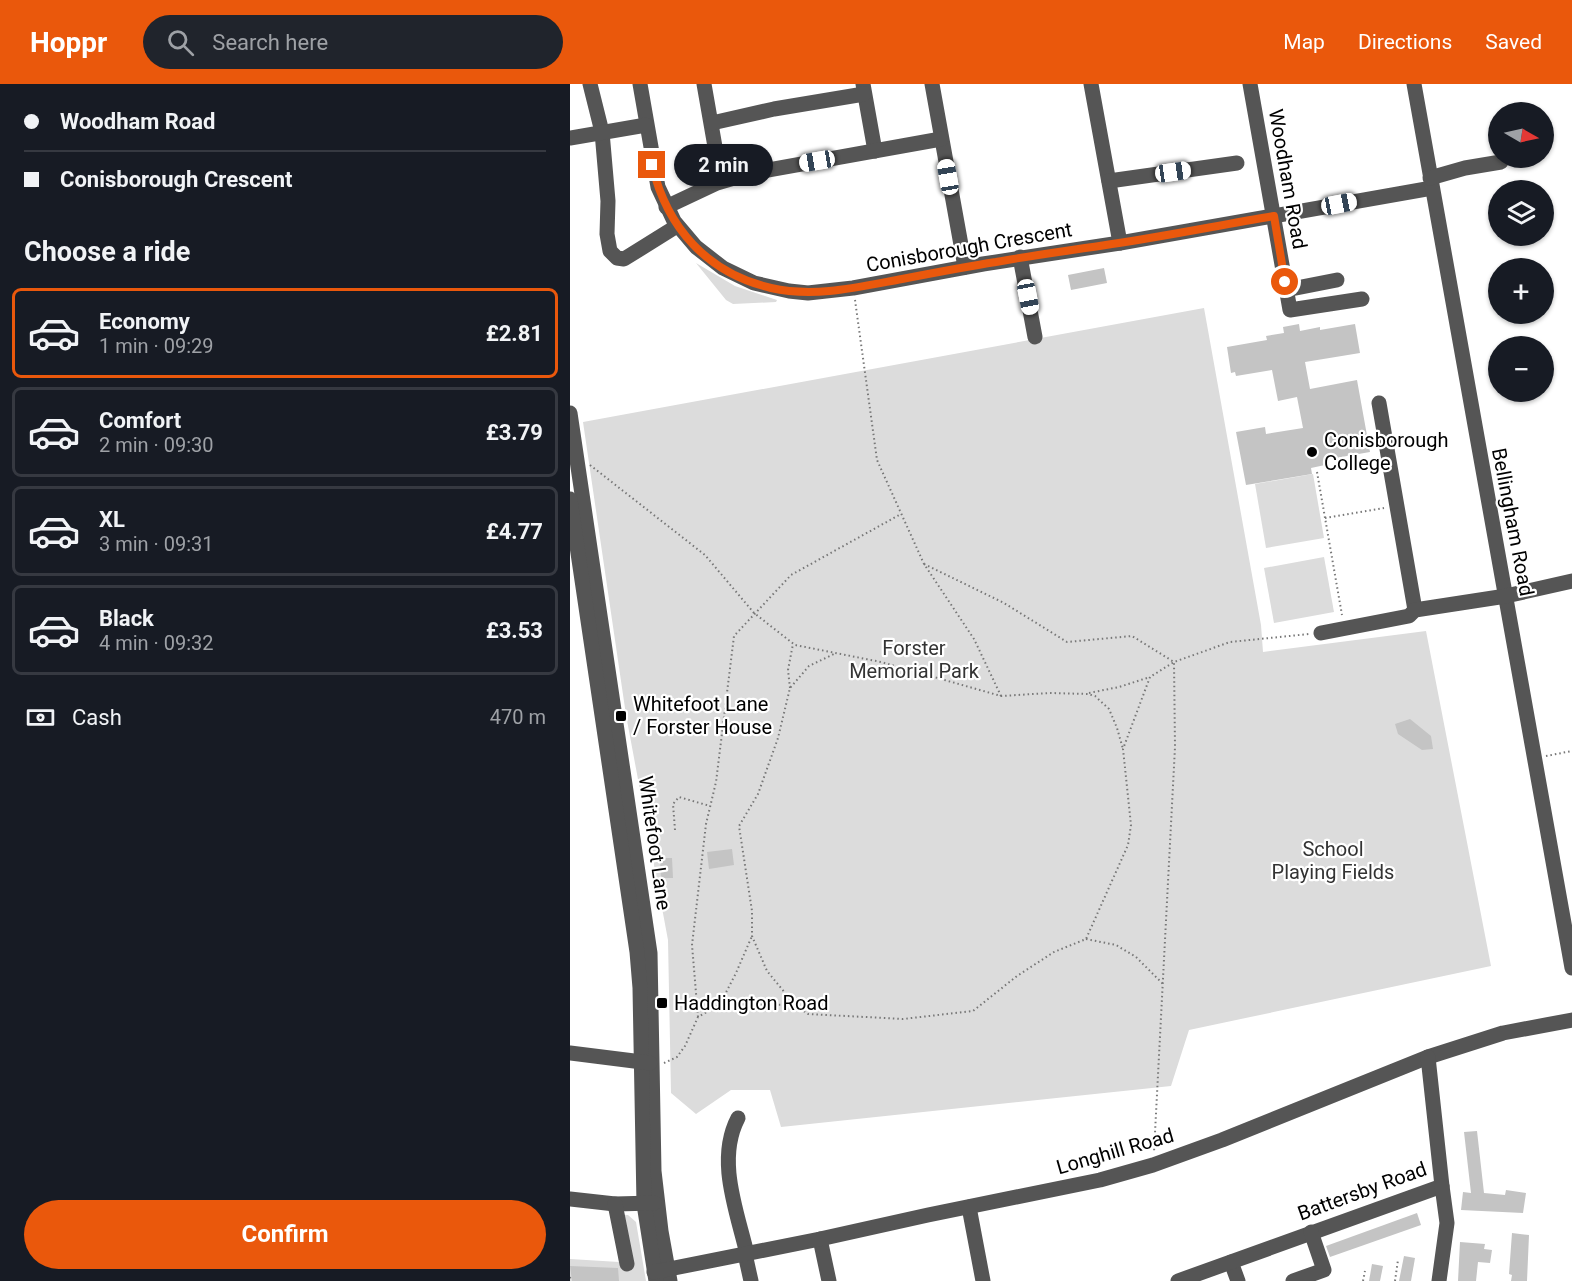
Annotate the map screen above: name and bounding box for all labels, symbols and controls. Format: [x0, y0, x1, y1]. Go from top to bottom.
search box [143, 15, 563, 69]
text: Hoppr [30, 26, 107, 59]
icon: search [164, 26, 197, 59]
text: Search here [212, 30, 328, 55]
text: Map [1283, 30, 1325, 54]
text: Directions [1358, 30, 1452, 54]
text: Saved [1485, 30, 1542, 54]
north arrow [1488, 102, 1554, 168]
map controls [1488, 102, 1554, 402]
street label: Woodham Road [1264, 107, 1312, 251]
text: Woodham Road [60, 109, 215, 134]
callout: 2 min [673, 144, 772, 186]
car [798, 149, 836, 173]
route end [638, 151, 665, 178]
text: 2 min [698, 153, 749, 177]
car [936, 158, 960, 196]
car [1154, 161, 1192, 183]
text: Conisborough Crescent [60, 167, 292, 192]
button: layers [1488, 180, 1554, 246]
car [1320, 192, 1358, 216]
street label: Conisborough Crescent [864, 217, 1074, 277]
text: Choose a ride [24, 236, 190, 268]
button: + [1488, 258, 1554, 324]
route start [1271, 268, 1298, 295]
car [1016, 278, 1040, 316]
icon: car [27, 306, 81, 360]
text: Economy [99, 309, 190, 334]
text: £2.81 [486, 321, 543, 346]
text: 1 min · 09:29 [99, 334, 214, 358]
button: − [1488, 336, 1554, 402]
icon: car [27, 405, 81, 459]
text: Comfort [99, 408, 181, 433]
text: £3.79 [486, 420, 543, 445]
place label: Conisborough College [1324, 428, 1449, 475]
text: 2 min · 09:30 [99, 433, 214, 457]
marker: Conisborough College [1305, 445, 1319, 459]
street label: Bellingham Road [1487, 446, 1539, 598]
icon: car [27, 504, 81, 558]
text: XL [99, 507, 125, 532]
text: £4.77 [486, 519, 543, 544]
text: 3 min · 09:31 [99, 532, 214, 556]
icon: car [27, 603, 81, 657]
text: Black [99, 606, 154, 631]
text: £3.53 [486, 618, 543, 643]
text: 4 min · 09:32 [99, 631, 214, 655]
park label: Forster Memorial Park [849, 636, 980, 683]
place label: Whitefoot Lane / Forster House [633, 692, 772, 739]
icon: cash [24, 701, 57, 734]
text: Cash [72, 705, 122, 730]
text: 470 m [490, 705, 546, 729]
marker: Whitefoot Lane / Forster House [614, 709, 628, 723]
street label: Whitefoot Lane [634, 774, 676, 912]
park label: School Playing Fields [1272, 837, 1394, 884]
place label: Haddington Road [674, 991, 829, 1015]
marker: Haddington Road [655, 996, 669, 1010]
street label: Longhill Road [1054, 1123, 1176, 1179]
street label: Battersby Road [1294, 1157, 1430, 1225]
button: Confirm [24, 1200, 546, 1269]

